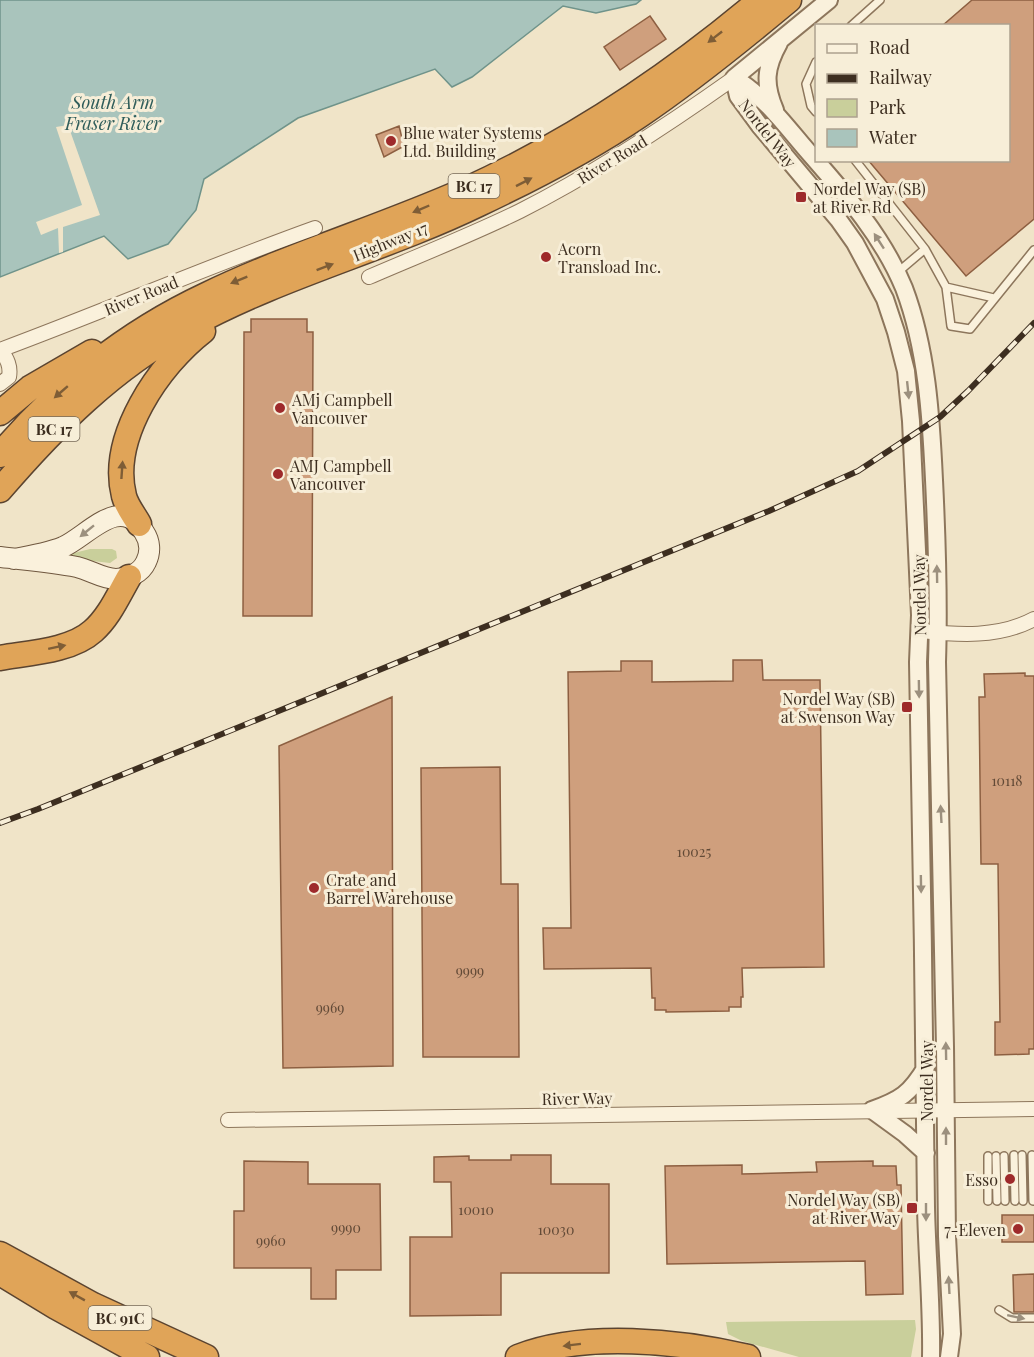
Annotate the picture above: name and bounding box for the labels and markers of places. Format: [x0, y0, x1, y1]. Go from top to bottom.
place label: Blue water Systems Ltd. Building [403, 122, 542, 161]
marker: Blue water Systems Ltd. Building [384, 134, 398, 148]
place label: Nordel Way (SB) at River Rd [813, 178, 926, 217]
marker: Nordel Way (SB) at River Rd [794, 190, 808, 204]
place label: Acorn Transload Inc. [557, 238, 661, 277]
marker: Acorn Transload Inc. [539, 250, 553, 264]
place label: AMj Campbell Vancouver [291, 389, 393, 428]
marker: AMj Campbell Vancouver [273, 401, 287, 415]
place label: AMJ Campbell Vancouver [289, 455, 392, 494]
marker: AMJ Campbell Vancouver [271, 467, 285, 481]
place label: Nordel Way (SB) at Swenson Way [781, 688, 895, 727]
marker: Nordel Way (SB) at Swenson Way [900, 700, 914, 714]
place label: Crate and Barrel Warehouse [326, 869, 453, 908]
marker: Crate and Barrel Warehouse [307, 881, 321, 895]
place label: Esso [965, 1169, 998, 1190]
marker: Esso [1003, 1172, 1017, 1186]
place label: Nordel Way (SB) at River Way [787, 1189, 900, 1228]
marker: Nordel Way (SB) at River Way [905, 1201, 919, 1215]
place label: 7-Eleven [944, 1219, 1006, 1240]
marker: 7-Eleven [1011, 1222, 1025, 1236]

